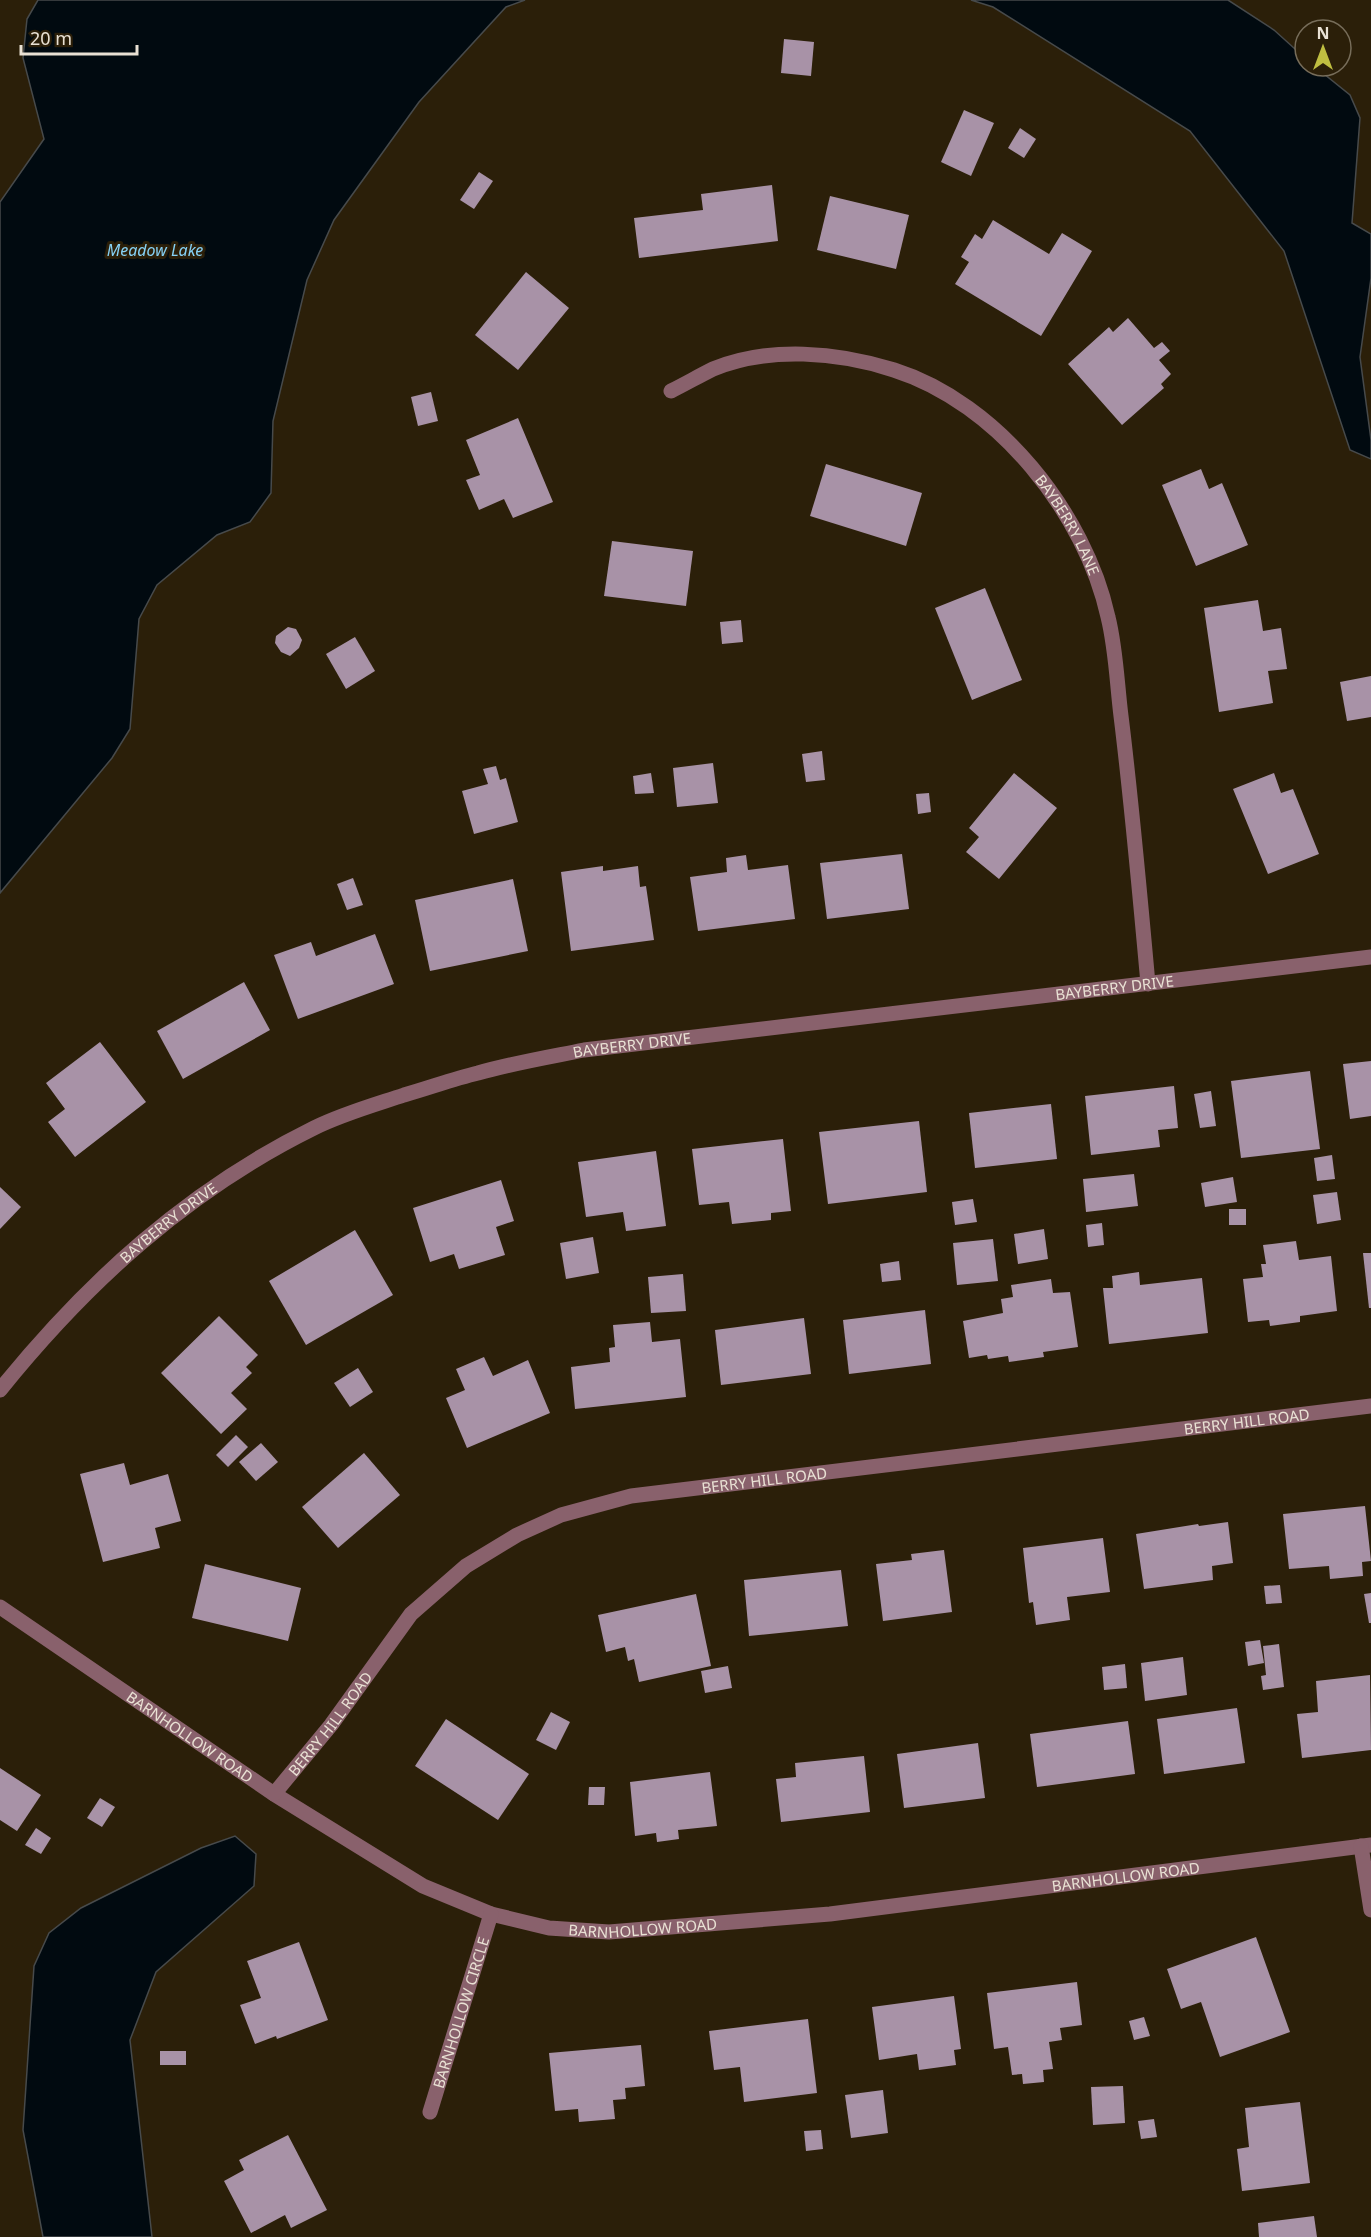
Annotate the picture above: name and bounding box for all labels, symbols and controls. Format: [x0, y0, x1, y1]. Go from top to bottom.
scale bar [21, 18, 136, 56]
north arrow [1293, 18, 1353, 78]
text: N [1316, 22, 1330, 44]
text: 20 m [30, 26, 72, 50]
water label: Meadow Lake [107, 239, 203, 261]
street label: BAYBERRY LANE [1031, 470, 1104, 578]
street label: BAYBERRY DRIVE [1054, 970, 1175, 1004]
street label: BAYBERRY DRIVE [571, 1027, 692, 1062]
street label: BAYBERRY DRIVE [115, 1178, 221, 1267]
street label: BERRY HILL ROAD [1183, 1404, 1311, 1439]
street label: BERRY HILL ROAD [700, 1462, 828, 1497]
street label: BERRY HILL ROAD [283, 1667, 376, 1780]
street label: BARNHOLLOW ROAD [123, 1686, 257, 1787]
street label: BARNHOLLOW ROAD [1050, 1857, 1201, 1896]
street label: BARNHOLLOW ROAD [568, 1913, 718, 1942]
street label: BARNHOLLOW CIRCLE [428, 1934, 493, 2091]

